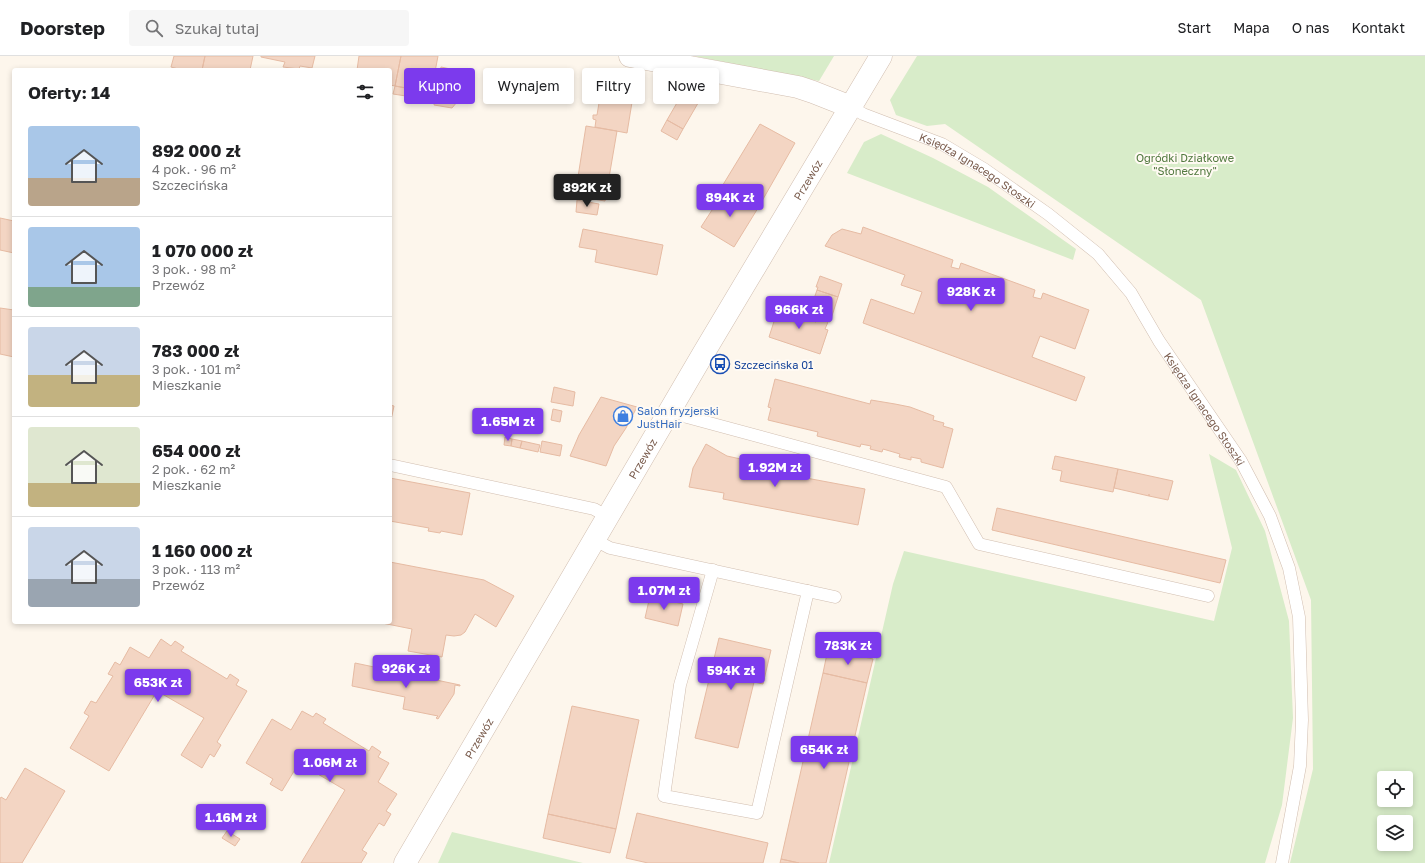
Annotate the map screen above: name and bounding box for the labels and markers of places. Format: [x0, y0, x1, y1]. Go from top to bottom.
pin: 892K zł [550, 174, 624, 208]
pin: 894K zł [693, 184, 767, 218]
pin: 928K zł [934, 278, 1008, 312]
pin: 966K zł [762, 296, 836, 330]
bus stop icon: Szczecińska 01 [709, 353, 731, 375]
place label: Szczecińska 01 [734, 358, 813, 371]
place label: Salon fryzjerski JustHair [637, 404, 719, 430]
shop icon: Salon fryzjerski JustHair [612, 405, 634, 427]
pin: 1.65M zł [467, 408, 549, 442]
pin: 1.92M zł [734, 454, 816, 488]
pin: 1.07M zł [623, 577, 705, 611]
pin: 783K zł [811, 632, 885, 666]
pin: 926K zł [369, 655, 443, 689]
pin: 594K zł [694, 657, 768, 691]
pin: 653K zł [121, 669, 195, 703]
pin: 654K zł [787, 736, 861, 770]
pin: 1.06M zł [289, 749, 371, 783]
pin: 1.16M zł [190, 804, 272, 838]

